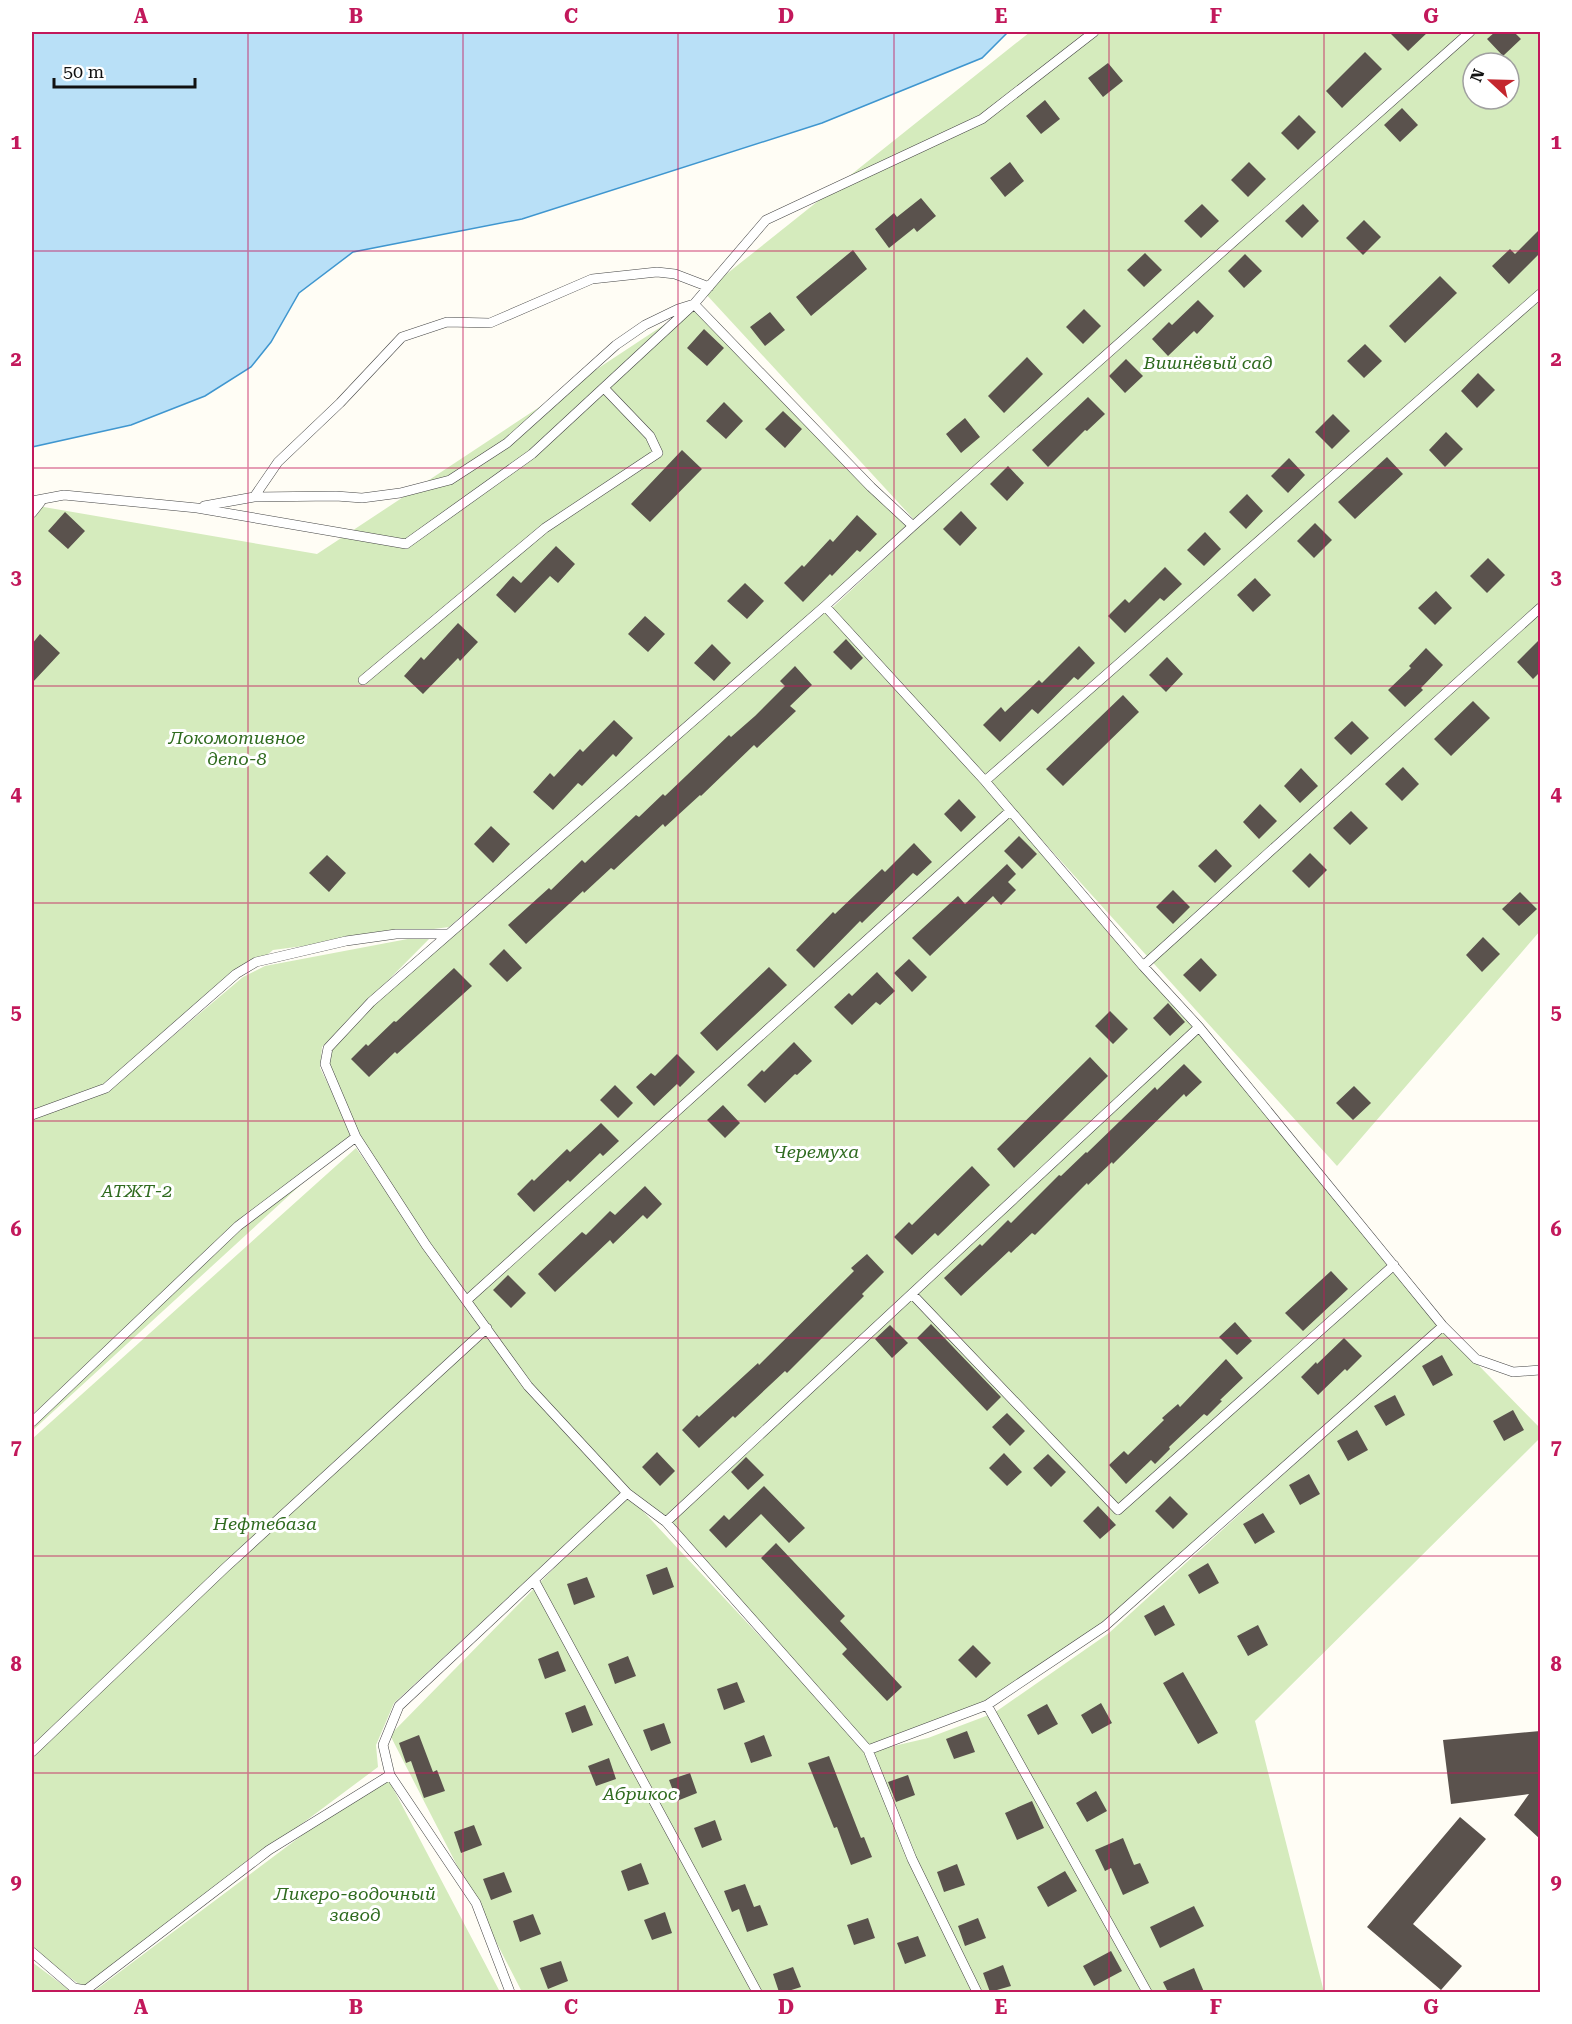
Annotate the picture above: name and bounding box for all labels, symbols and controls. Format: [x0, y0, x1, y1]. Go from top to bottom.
text: A [134, 4, 149, 28]
text: B [349, 4, 363, 28]
text: C [564, 4, 578, 28]
text: D [778, 4, 794, 28]
text: E [995, 4, 1008, 28]
text: F [1210, 4, 1222, 28]
text: G [1423, 4, 1439, 28]
scale bar [54, 51, 195, 89]
north arrow [1461, 51, 1521, 111]
text: 50 m [63, 61, 104, 82]
text: N [1466, 66, 1489, 85]
text: 1 [10, 130, 22, 154]
text: 1 [1550, 130, 1562, 154]
text: 2 [10, 347, 22, 371]
text: 2 [1550, 347, 1562, 371]
park label: Вишнёвый сад [1142, 352, 1273, 373]
text: 3 [10, 565, 22, 589]
text: 3 [1550, 565, 1562, 589]
park label: Локомотивное депо-8 [168, 727, 305, 769]
text: 4 [10, 782, 22, 806]
text: 4 [1550, 782, 1562, 806]
text: 5 [10, 1000, 22, 1024]
text: 5 [1550, 1000, 1562, 1024]
park label: Черемуха [773, 1141, 859, 1162]
park label: АТЖТ-2 [101, 1180, 172, 1201]
text: 6 [10, 1217, 22, 1241]
text: 6 [1550, 1217, 1562, 1241]
text: 7 [10, 1435, 22, 1459]
text: 7 [1550, 1435, 1562, 1459]
park label: Нефтебаза [212, 1513, 317, 1534]
text: 8 [10, 1652, 22, 1676]
text: 8 [1550, 1652, 1562, 1676]
park label: Абрикос [602, 1783, 678, 1804]
text: 9 [10, 1870, 22, 1894]
text: 9 [1550, 1870, 1562, 1894]
park label: Ликеро-водочный завод [273, 1883, 436, 1925]
text: A [134, 1995, 149, 2019]
text: B [349, 1995, 363, 2019]
text: C [564, 1995, 578, 2019]
text: D [778, 1995, 794, 2019]
text: E [995, 1995, 1008, 2019]
text: F [1210, 1995, 1222, 2019]
text: G [1423, 1995, 1439, 2019]

